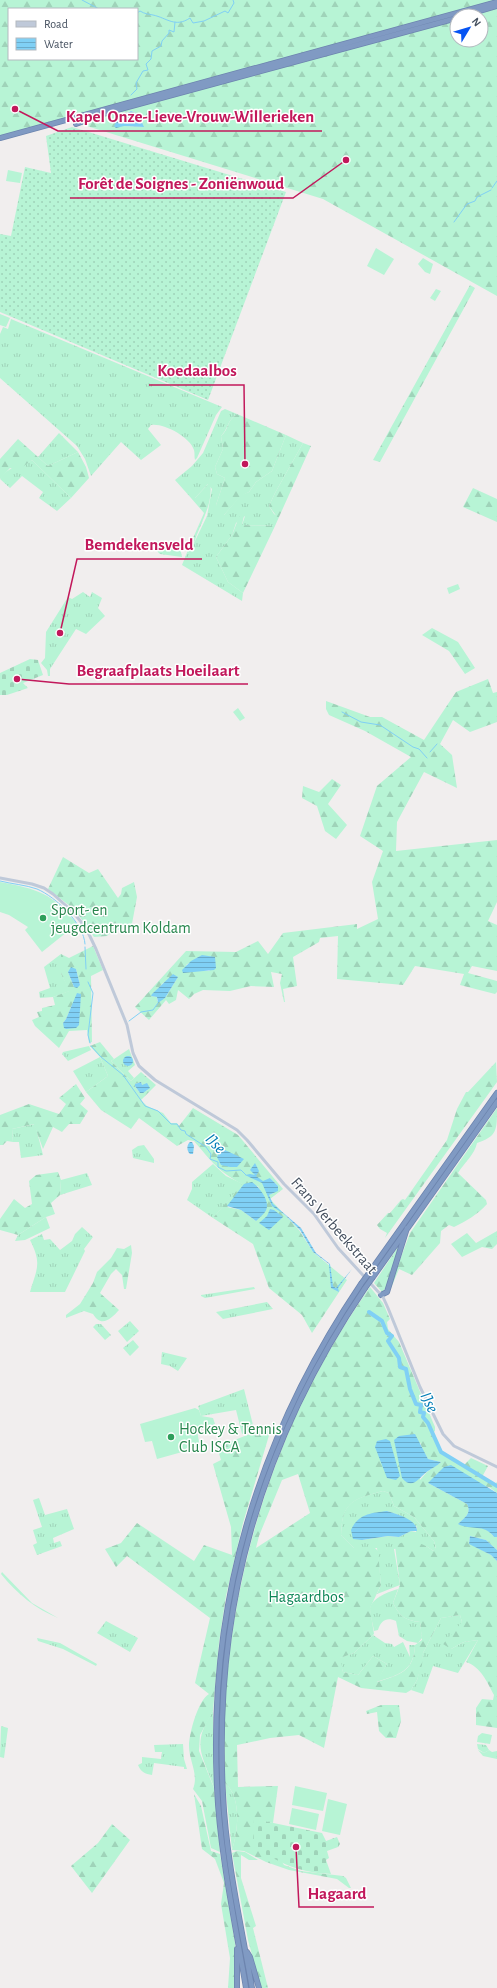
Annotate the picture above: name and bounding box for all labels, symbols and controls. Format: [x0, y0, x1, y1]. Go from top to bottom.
legend [8, 8, 138, 60]
north arrow [449, 8, 489, 48]
text: N [470, 16, 483, 29]
text: Road [44, 18, 68, 30]
text: Water [44, 38, 73, 50]
callout: Kapel Onze-Lieve-Vrouw-Willerieken [58, 102, 322, 131]
text: Kapel Onze-Lieve-Vrouw-Willerieken [66, 108, 314, 125]
callout: Forêt de Soignes - Zoniënwoud [70, 169, 293, 198]
text: Forêt de Soignes - Zoniënwoud [78, 175, 284, 192]
callout: Koedaalbos [149, 356, 244, 385]
text: Koedaalbos [157, 362, 237, 379]
callout: Bemdekensveld [77, 530, 202, 559]
text: Bemdekensveld [85, 536, 193, 553]
callout: Begraafplaats Hoeilaart [69, 655, 248, 684]
text: Begraafplaats Hoeilaart [77, 662, 240, 679]
place label: Sport- en jeugdcentrum Koldam [51, 902, 191, 937]
marker: Sport- en jeugdcentrum Koldam [38, 913, 48, 923]
water label: IJse [202, 1130, 229, 1157]
street label: Frans Verbeekstraat [288, 1174, 380, 1277]
water label: IJse [417, 1389, 442, 1415]
place label: Hockey & Tennis Club ISCA [179, 1421, 282, 1455]
marker: Hockey & Tennis Club ISCA [166, 1432, 176, 1442]
park label: Hagaardbos [268, 1589, 344, 1605]
callout: Hagaard [299, 1878, 374, 1907]
text: Hagaard [307, 1885, 367, 1902]

